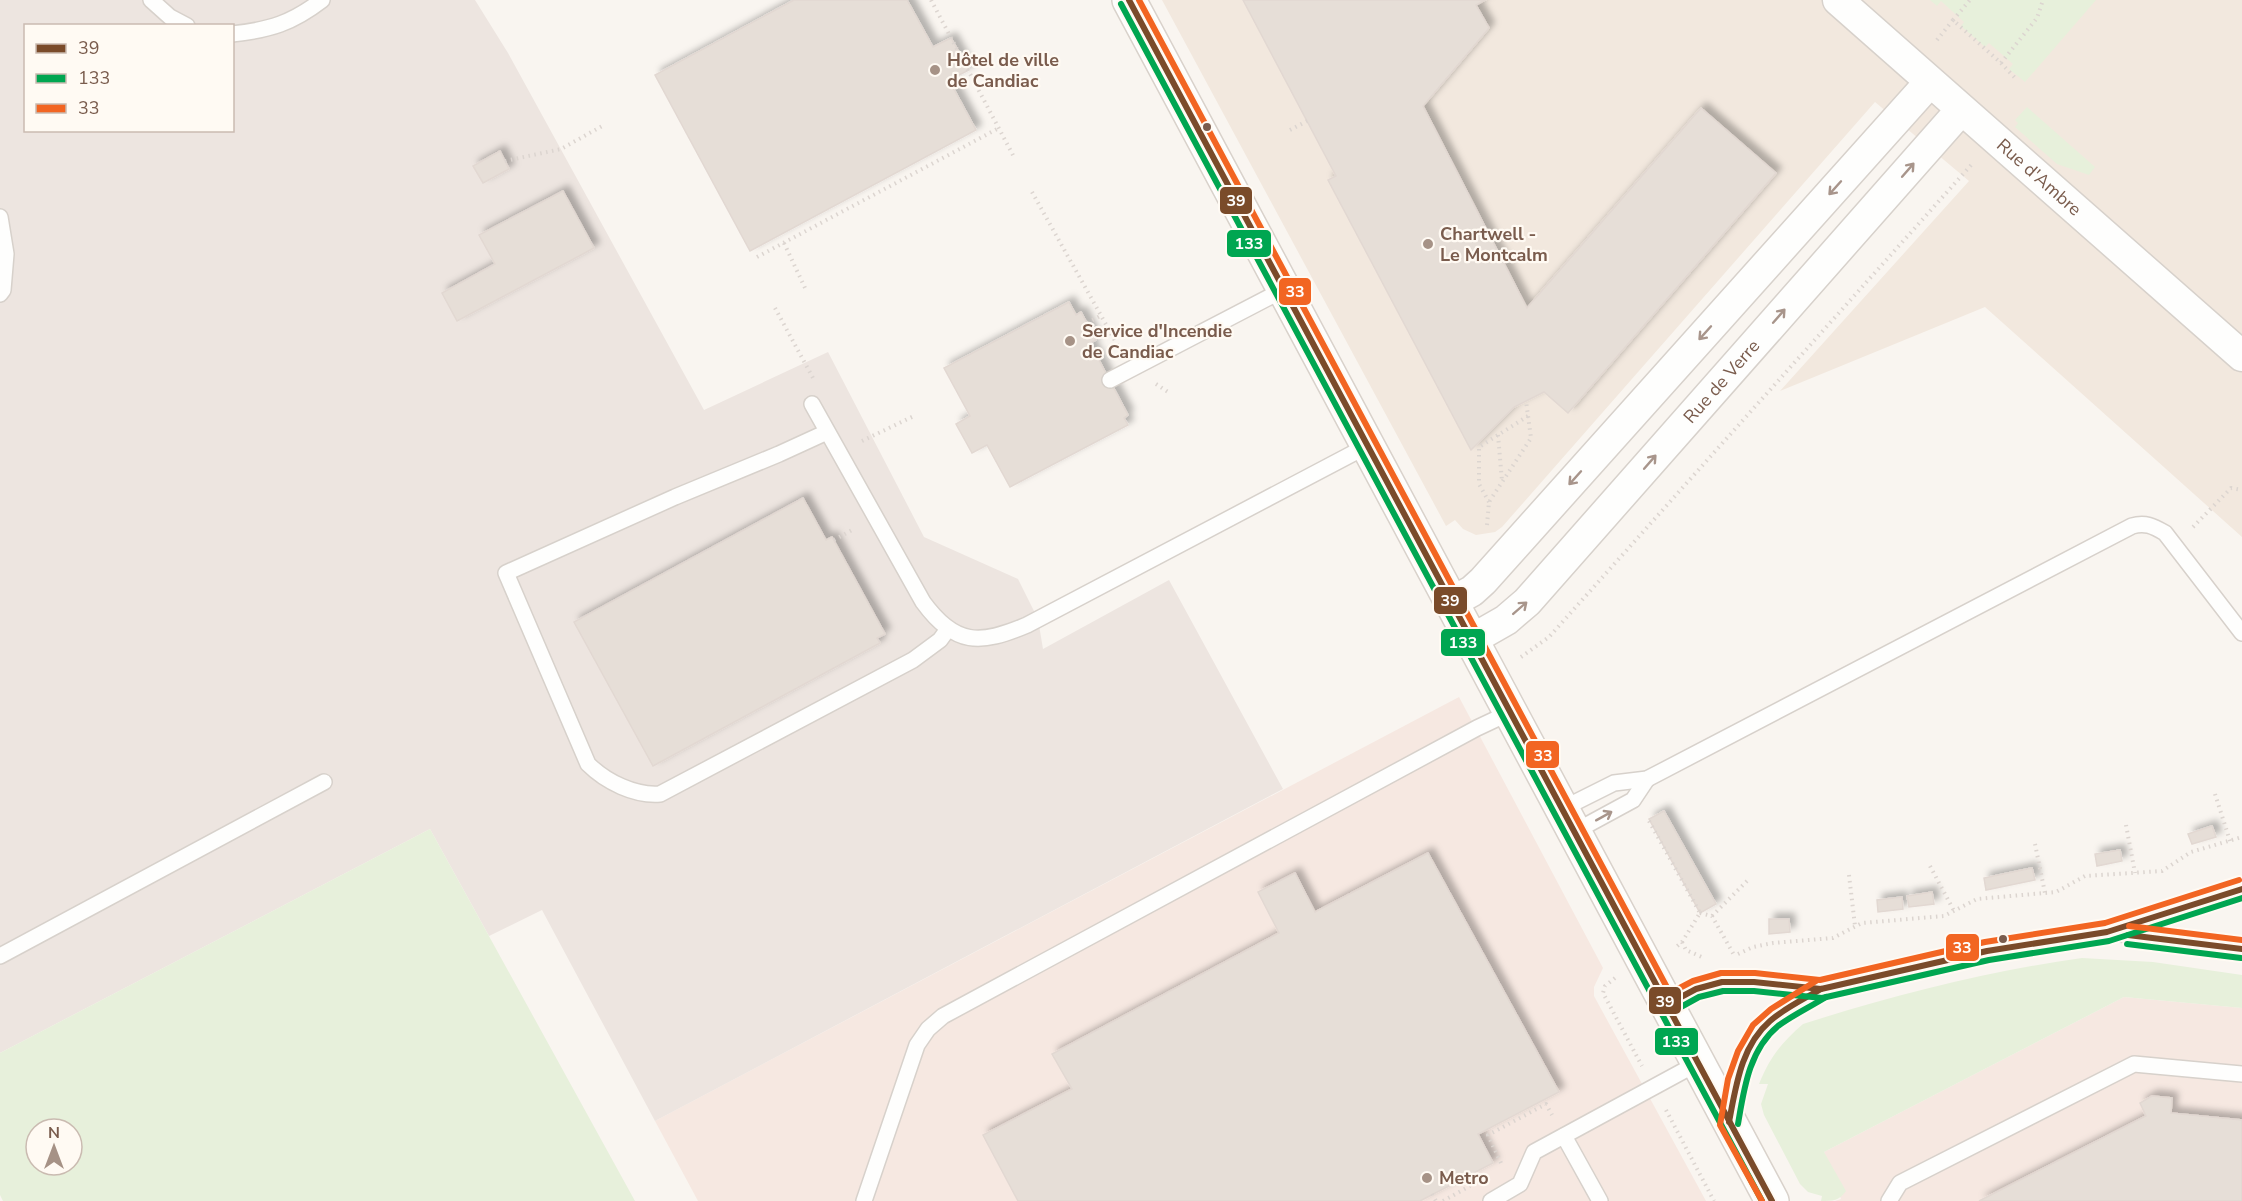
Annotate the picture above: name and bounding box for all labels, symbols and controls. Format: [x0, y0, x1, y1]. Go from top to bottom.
legend [24, 24, 234, 132]
text: 39 [78, 36, 100, 60]
place label: Hôtel de ville de Candiac [947, 48, 1059, 93]
marker: Hôtel de ville de Candiac [928, 63, 942, 77]
text: 133 [78, 66, 110, 90]
text: 33 [78, 96, 100, 120]
unlabelled marker [1201, 121, 1213, 133]
street label: Rue d'Ambre [1991, 133, 2087, 221]
one-way arrow [1901, 163, 1915, 178]
one-way arrow [1828, 180, 1842, 195]
line badge: 39 [1219, 186, 1253, 215]
text: 39 [1226, 190, 1246, 212]
place label: Chartwell - Le Montcalm [1440, 222, 1548, 267]
line badge: 133 [1226, 229, 1272, 258]
text: 133 [1235, 233, 1263, 255]
marker: Chartwell - Le Montcalm [1421, 237, 1435, 251]
line badge: 33 [1278, 277, 1312, 306]
text: 33 [1285, 281, 1305, 303]
one-way arrow [1772, 309, 1786, 324]
place label: Service d'Incendie de Candiac [1082, 319, 1232, 364]
one-way arrow [1698, 325, 1712, 340]
marker: Service d'Incendie de Candiac [1063, 334, 1077, 348]
street label: Rue de Verre [1678, 334, 1765, 429]
one-way arrow [1643, 455, 1657, 470]
one-way arrow [1568, 470, 1582, 485]
line badge: 39 [1433, 586, 1468, 615]
text: 39 [1440, 590, 1460, 612]
one-way arrow [1512, 601, 1527, 615]
line badge: 133 [1440, 628, 1486, 657]
text: 133 [1449, 632, 1477, 654]
line badge: 33 [1525, 740, 1560, 769]
text: 33 [1533, 745, 1553, 767]
one-way arrow [1594, 810, 1612, 821]
line badge: 33 [1945, 933, 1980, 962]
unlabelled marker [1997, 933, 2009, 945]
text: 33 [1952, 937, 1972, 959]
line badge: 39 [1648, 986, 1682, 1015]
text: 39 [1655, 991, 1675, 1013]
line badge: 133 [1654, 1027, 1699, 1056]
text: 133 [1662, 1031, 1690, 1053]
north arrow [24, 1117, 84, 1177]
text: N [48, 1122, 60, 1144]
place label: Metro [1439, 1166, 1489, 1190]
marker: Metro [1420, 1171, 1434, 1185]

